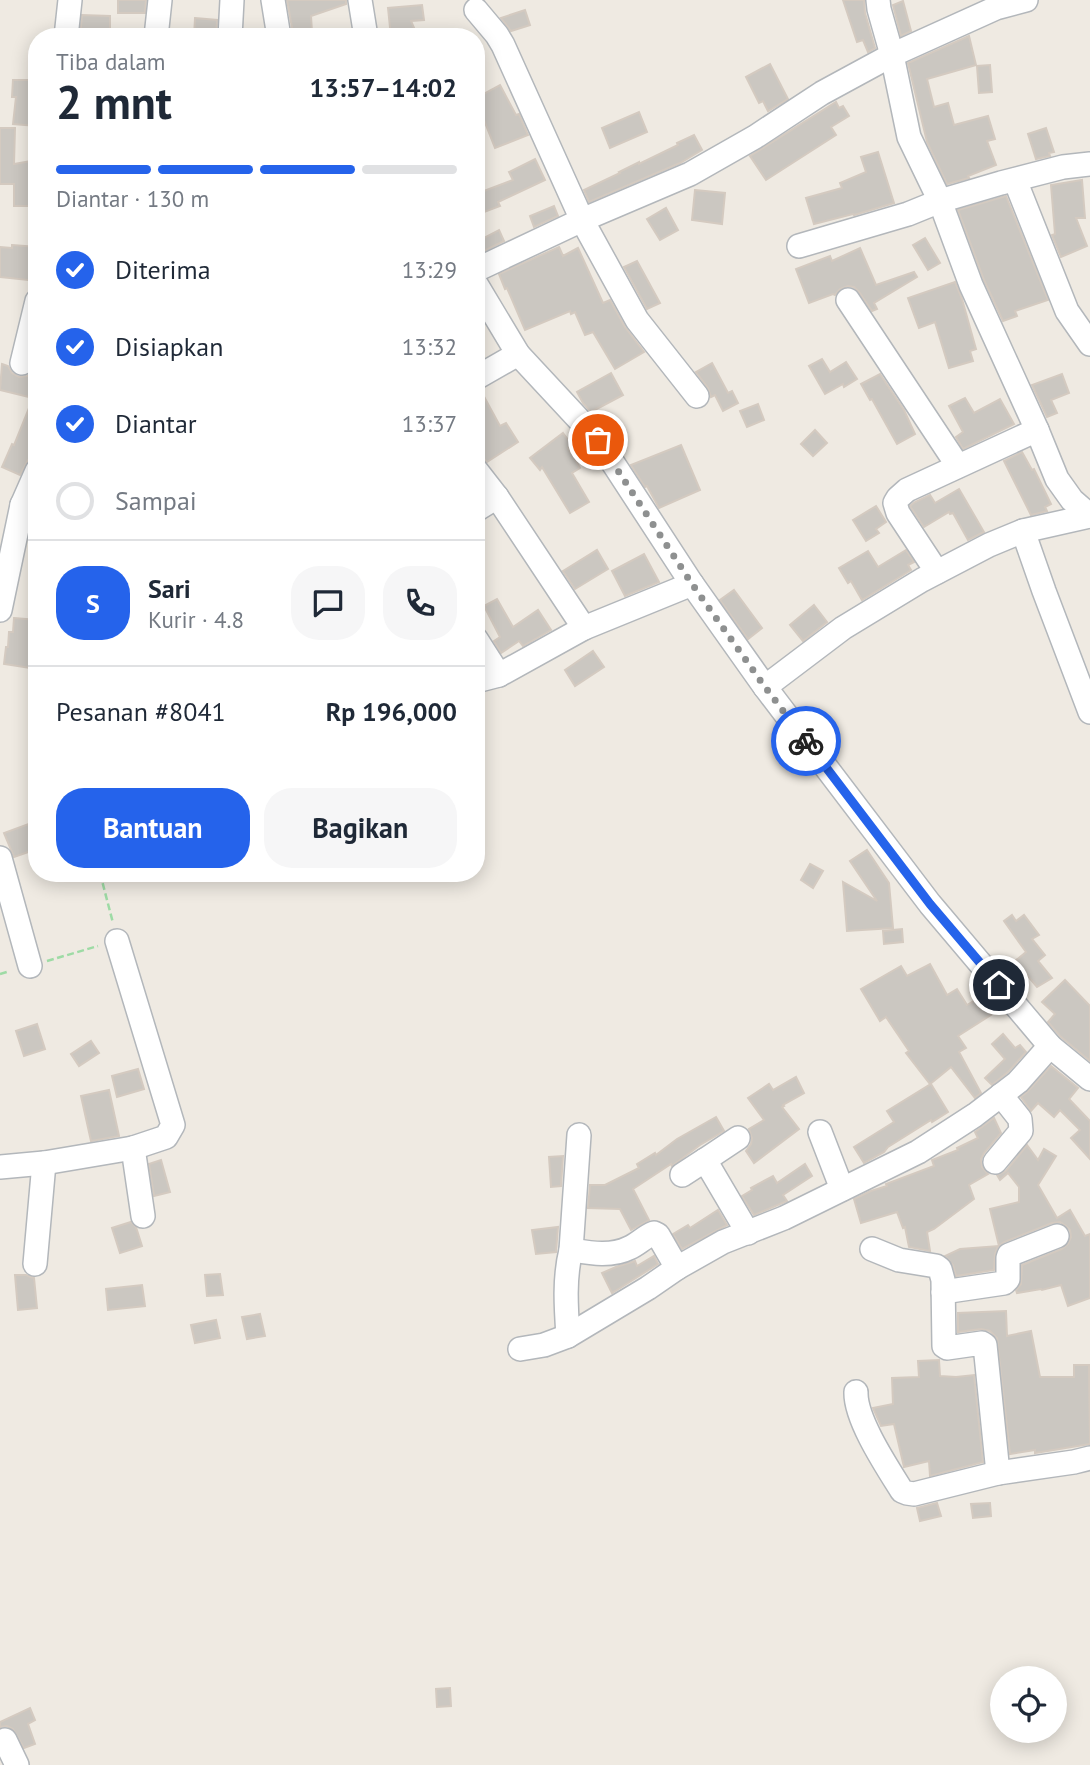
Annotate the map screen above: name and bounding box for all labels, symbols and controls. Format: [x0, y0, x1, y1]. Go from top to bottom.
text: Tiba dalam [56, 47, 165, 76]
text: 13:57–14:02 [310, 71, 457, 104]
text: 2 mnt [56, 72, 172, 132]
text: Diantar · 130 m [56, 184, 209, 213]
icon: check [56, 251, 94, 289]
text: Diterima [115, 253, 211, 286]
text: 13:29 [402, 255, 457, 284]
icon: check [56, 328, 94, 366]
text: Disiapkan [115, 330, 223, 363]
text: 13:32 [402, 332, 457, 361]
icon: check [56, 405, 94, 443]
text: Diantar [115, 407, 197, 440]
text: 13:37 [402, 409, 457, 438]
pin [568, 410, 628, 470]
icon: bag [579, 421, 617, 459]
text: Sampai [115, 484, 197, 517]
button: chat [291, 566, 365, 640]
button: phone [383, 566, 457, 640]
text: Sari [148, 572, 191, 605]
text: S [86, 587, 100, 620]
text: Kurir · 4.8 [148, 605, 244, 634]
text: Pesanan #8041 [56, 695, 226, 728]
text: Rp 196,000 [326, 695, 457, 728]
courier [771, 706, 841, 776]
icon: bike [787, 722, 825, 760]
button: Bantuan [56, 788, 250, 868]
button: Bagikan [264, 788, 457, 868]
pin [969, 955, 1029, 1015]
icon: home [980, 966, 1018, 1004]
map controls [990, 1666, 1067, 1743]
button: locate [990, 1666, 1067, 1743]

